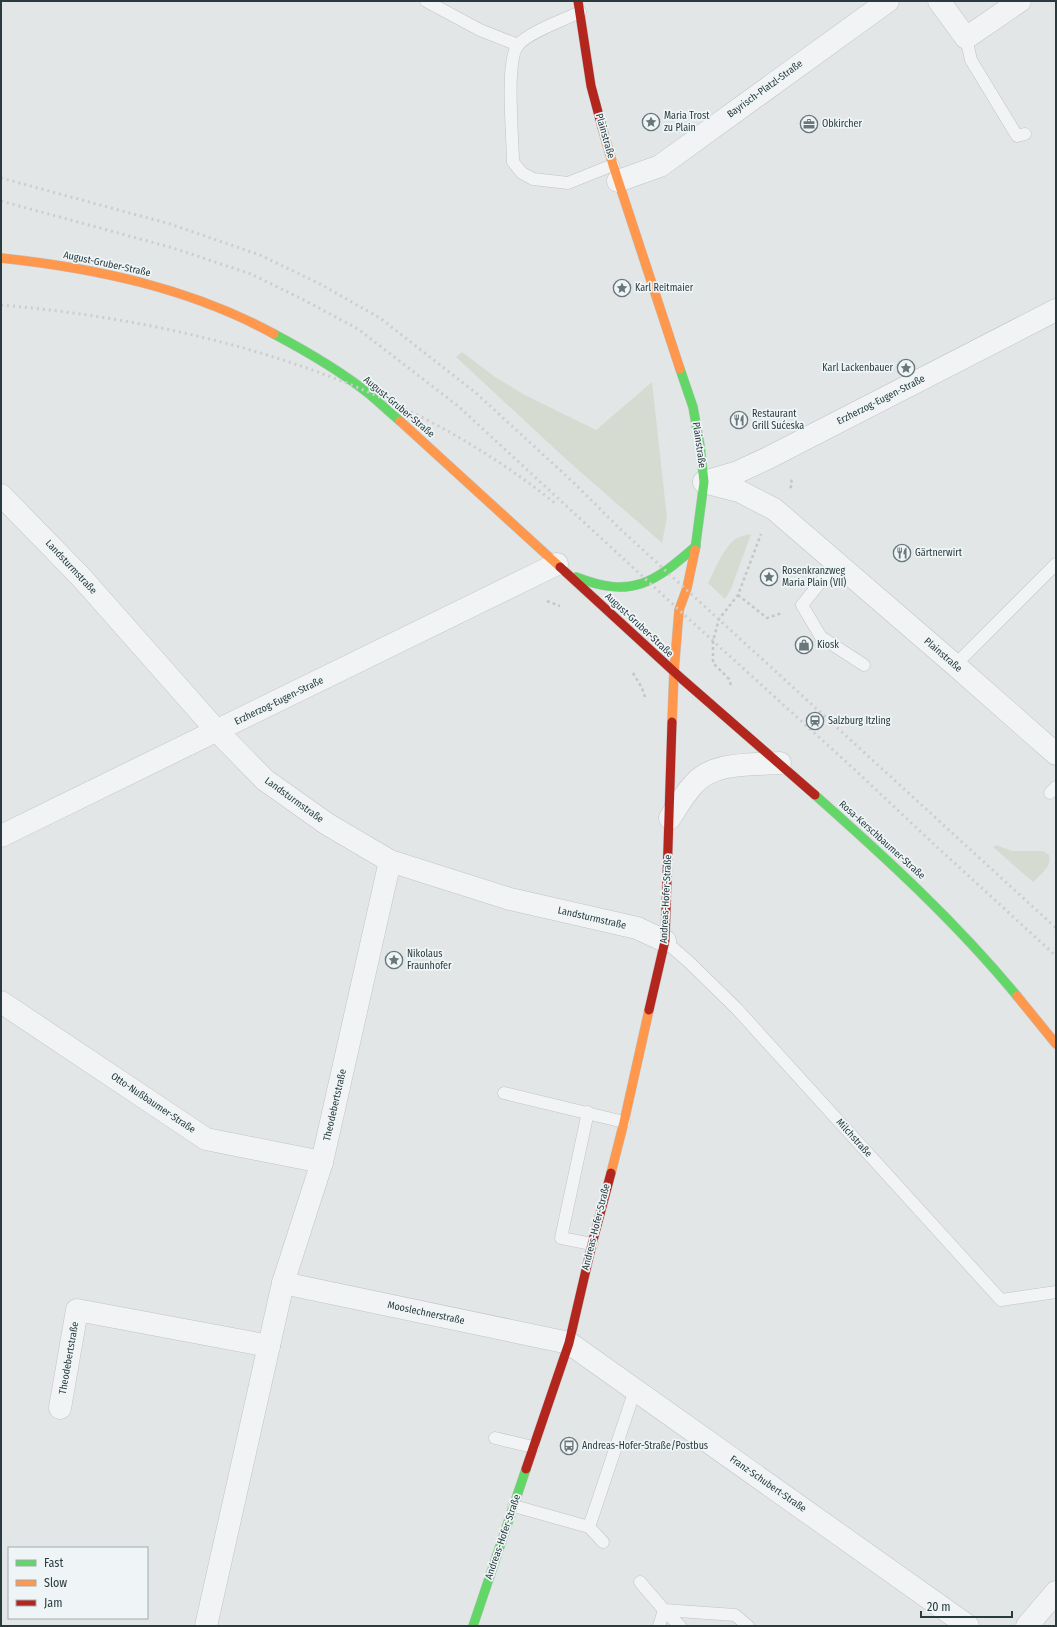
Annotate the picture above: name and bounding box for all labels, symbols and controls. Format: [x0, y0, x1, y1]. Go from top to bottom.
street label: Bayrisch-Platzl-Straße [725, 58, 805, 120]
place label: Maria Trost zu Plain [664, 110, 710, 134]
street label: Plainstraße [593, 112, 617, 160]
place icon: Maria Trost zu Plain [641, 112, 661, 132]
office icon: Obkircher [799, 114, 819, 134]
place label: Obkircher [822, 118, 862, 130]
street label: August-Gruber-Straße [62, 249, 152, 279]
place icon: Karl Reitmaier [612, 278, 632, 298]
place label: Karl Reitmaier [635, 282, 694, 294]
place icon: Karl Lackenbauer [896, 358, 916, 378]
place label: Karl Lackenbauer [822, 362, 894, 374]
street label: Erzherzog-Eugen-Straße [835, 373, 927, 427]
street label: August-Gruber-Straße [361, 374, 437, 440]
place label: Restaurant Grill Sućeska [752, 408, 804, 432]
restaurant icon: Restaurant Grill Sućeska [729, 410, 749, 430]
street label: Plainstraße [690, 421, 708, 469]
street label: Landsturmstraße [43, 537, 99, 597]
restaurant icon: Gärtnerwirt [892, 543, 912, 563]
place label: Gärtnerwirt [915, 547, 963, 559]
place label: Rosenkranzweg Maria Plain (VII) [782, 565, 846, 589]
place icon: Rosenkranzweg Maria Plain (VII) [759, 567, 779, 587]
street label: August-Gruber-Straße [602, 590, 676, 660]
shop icon: Kiosk [794, 635, 814, 655]
street label: Plainstraße [922, 635, 964, 675]
place label: Kiosk [817, 639, 839, 651]
street label: Erzherzog-Eugen-Straße [233, 674, 325, 728]
station icon: Salzburg Itzling [805, 711, 825, 731]
place label: Salzburg Itzling [828, 715, 891, 727]
street label: Landsturmstraße [262, 775, 326, 825]
street label: Rosa-Kerschbaumer-Straße [837, 798, 928, 882]
street label: Andreas-Hofer-Straße [658, 854, 674, 944]
street label: Landsturmstraße [557, 904, 627, 932]
place label: Nikolaus Fraunhofer [407, 948, 452, 972]
place icon: Nikolaus Fraunhofer [384, 950, 404, 970]
street label: Theodebertstraße [321, 1068, 349, 1142]
street label: Otto-Nußbaumer-Straße [108, 1070, 198, 1136]
street label: Milchstraße [834, 1116, 874, 1160]
street label: Andreas-Hofer-Straße [579, 1182, 613, 1272]
street label: Mooslechnerstraße [386, 1299, 466, 1327]
street label: Theodebertstraße [57, 1321, 81, 1395]
bus stop icon: Andreas-Hofer-Straße/Postbus [559, 1436, 579, 1456]
place label: Andreas-Hofer-Straße/Postbus [582, 1440, 708, 1452]
street label: Franz-Schubert-Straße [727, 1453, 809, 1515]
street label: Andreas-Hofer-Straße [483, 1493, 523, 1581]
legend [8, 1547, 148, 1619]
text: Fast [44, 1556, 63, 1570]
text: Slow [44, 1576, 67, 1590]
scale bar [921, 1593, 1012, 1619]
text: Jam [44, 1596, 62, 1610]
text: 20 m [927, 1600, 951, 1614]

